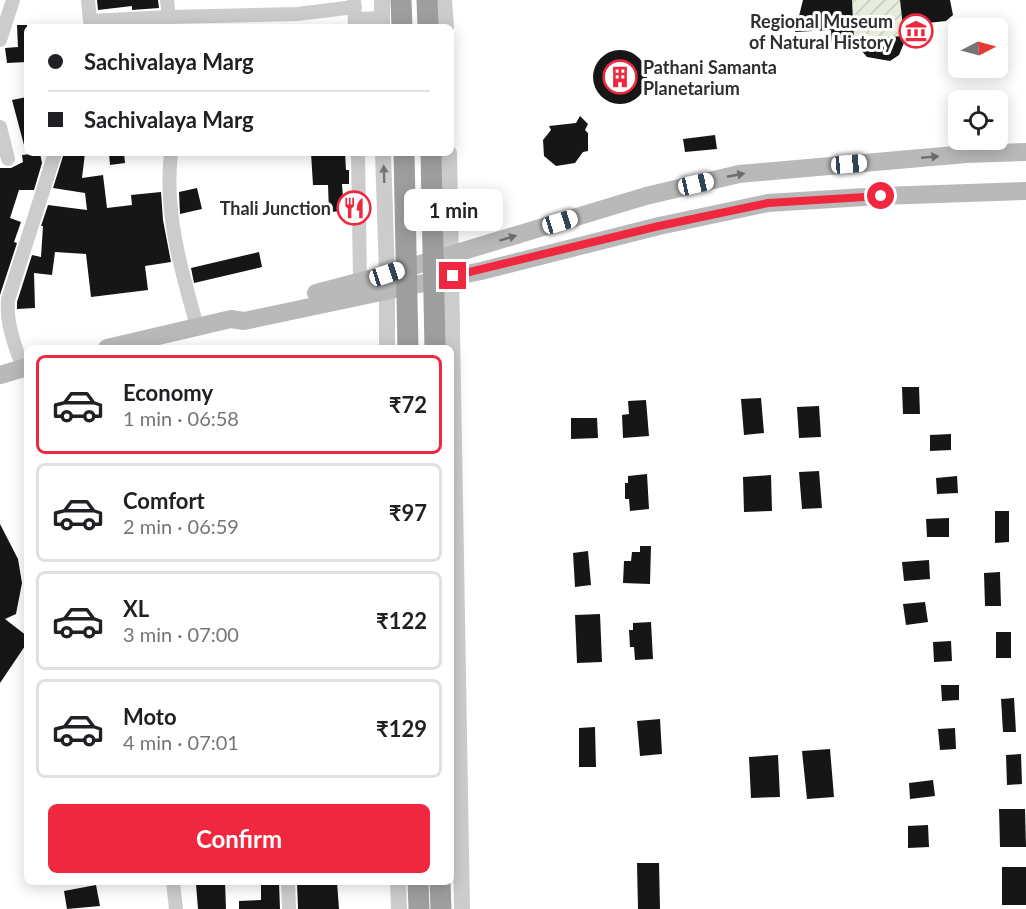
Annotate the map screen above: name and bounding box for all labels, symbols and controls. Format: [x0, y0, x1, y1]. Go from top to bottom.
place label: Regional Museum of Natural History [749, 10, 893, 53]
museum icon: Regional Museum of Natural History [898, 13, 934, 49]
north arrow [948, 18, 1008, 78]
map controls [948, 18, 1008, 150]
text: Sachivalaya Marg [84, 48, 254, 75]
place label: Pathani Samanta Planetarium [643, 56, 777, 99]
building icon: Pathani Samanta Planetarium [602, 59, 638, 95]
button: locate [948, 90, 1008, 150]
text: Sachivalaya Marg [84, 106, 254, 133]
one-way arrow [921, 152, 940, 162]
car [830, 153, 868, 175]
one-way arrow [379, 165, 389, 184]
one-way arrow [727, 170, 746, 179]
car [676, 171, 716, 197]
route start [867, 182, 894, 209]
callout: 1 min [404, 189, 502, 231]
restaurant icon: Thali Junction [336, 190, 372, 226]
place label: Thali Junction [220, 197, 331, 219]
text: 1 min [429, 198, 478, 222]
car [540, 208, 580, 236]
one-way arrow [499, 233, 517, 242]
car [367, 260, 407, 288]
route end [439, 262, 466, 289]
icon: car [51, 378, 105, 432]
text: Economy [123, 379, 213, 406]
text: ₹72 [389, 391, 427, 418]
text: 1 min · 06:58 [123, 406, 239, 430]
icon: car [51, 486, 105, 540]
text: Comfort [123, 487, 205, 514]
text: ₹97 [389, 499, 427, 526]
text: 2 min · 06:59 [123, 514, 239, 538]
icon: car [51, 594, 105, 648]
text: XL [123, 595, 149, 622]
text: ₹122 [376, 607, 427, 634]
text: 3 min · 07:00 [123, 622, 239, 646]
icon: car [51, 702, 105, 756]
text: Moto [123, 703, 177, 730]
text: ₹129 [376, 715, 427, 742]
text: 4 min · 07:01 [123, 730, 239, 754]
button: Confirm [48, 804, 430, 873]

